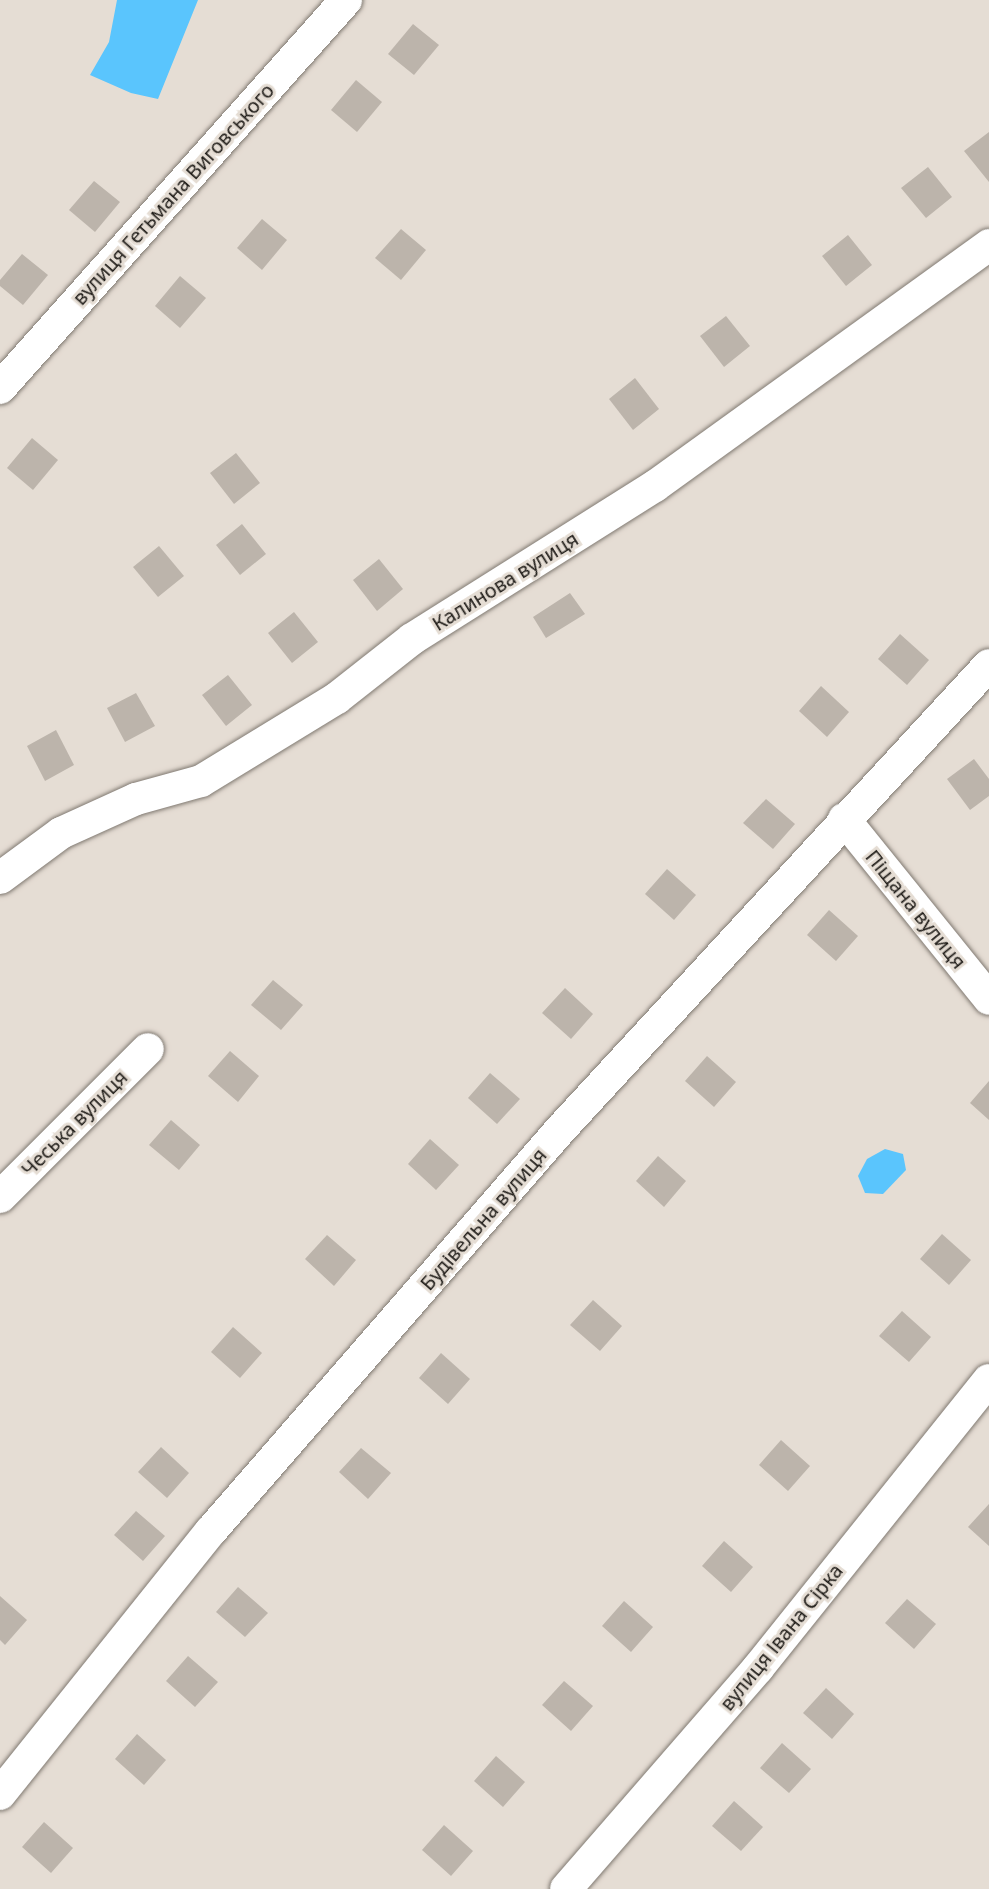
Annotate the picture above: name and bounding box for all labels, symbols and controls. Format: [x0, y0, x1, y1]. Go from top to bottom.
street label: вулиця Гетьмана Виговського [67, 78, 279, 310]
street label: Калинова вулиця [428, 526, 582, 636]
street label: Піщана вулиця [861, 845, 971, 973]
street label: Чеська вулиця [16, 1065, 132, 1181]
street label: Будівельна вулиця [415, 1143, 551, 1295]
street label: вулиця Івана Сірка [715, 1559, 847, 1715]

